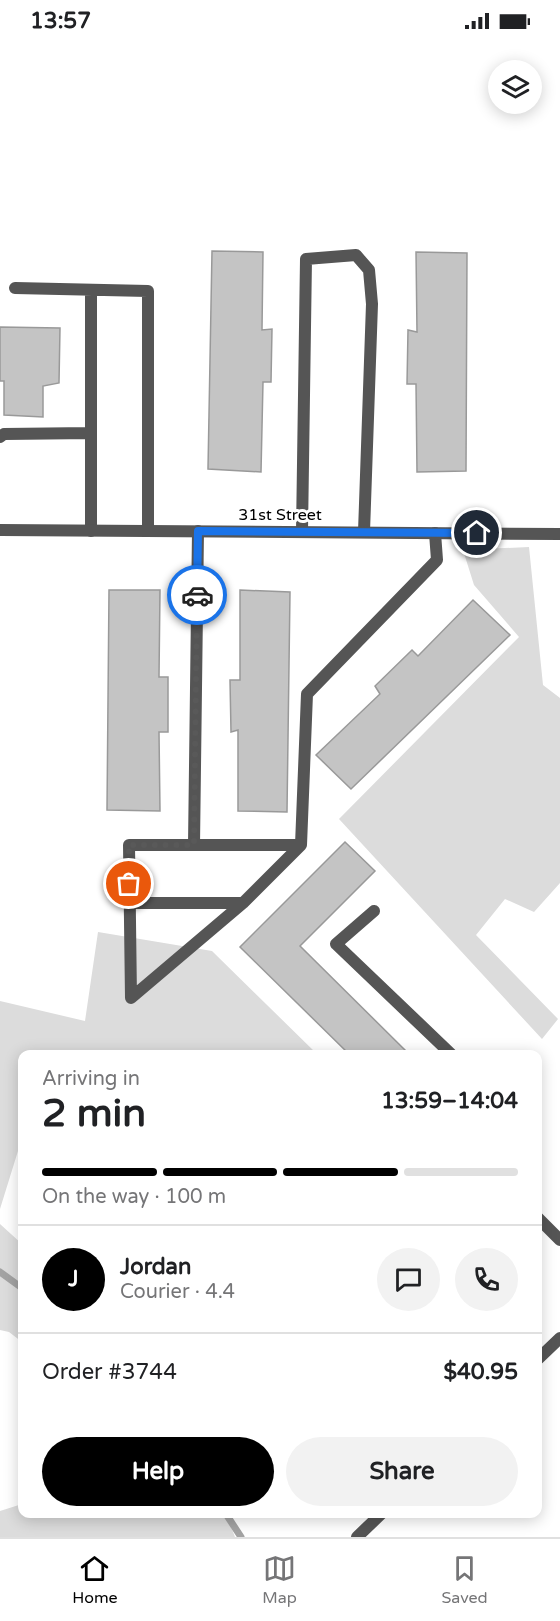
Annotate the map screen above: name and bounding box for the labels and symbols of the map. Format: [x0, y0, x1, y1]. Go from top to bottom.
street label: 31st Street [238, 505, 322, 525]
pin [451, 507, 502, 558]
courier [167, 565, 227, 625]
pin [103, 858, 154, 909]

